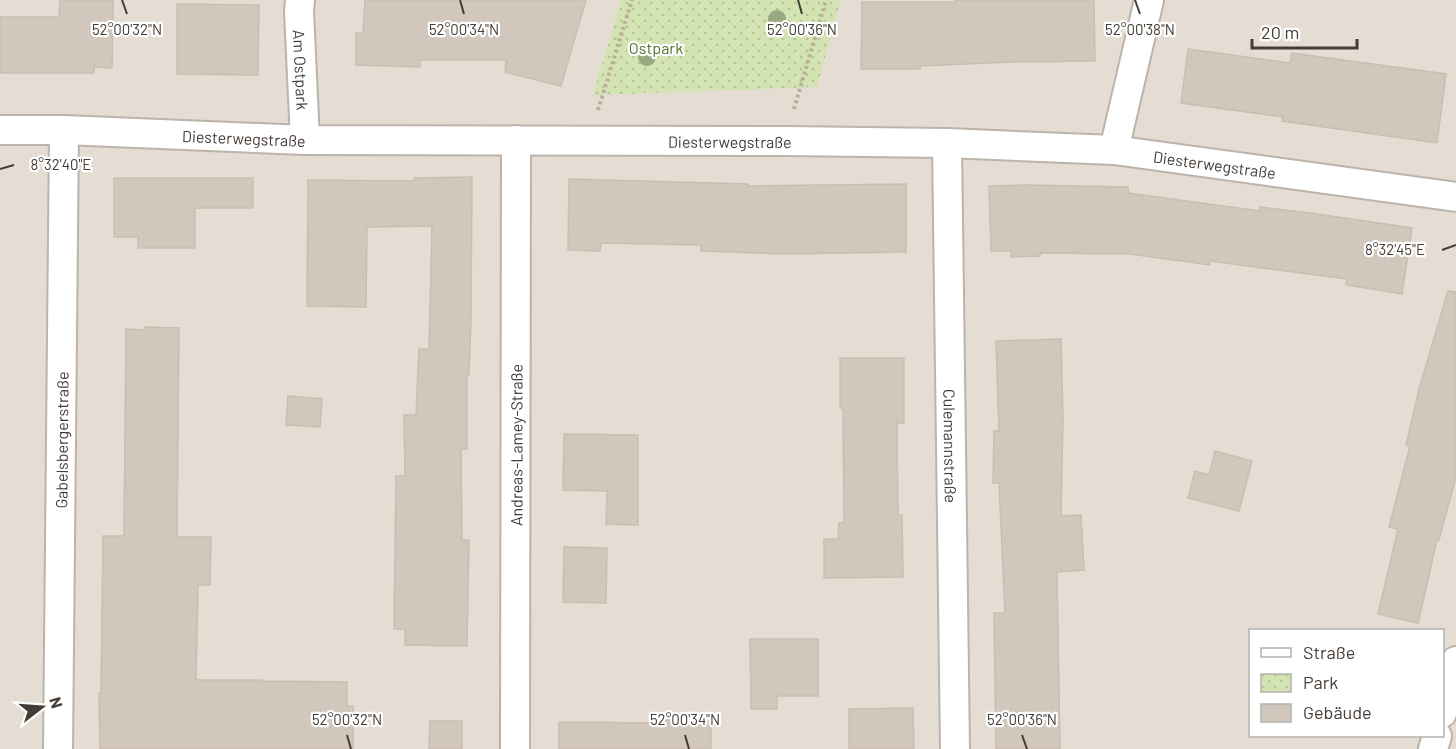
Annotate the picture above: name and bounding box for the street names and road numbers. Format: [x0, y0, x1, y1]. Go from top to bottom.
street label: Am Ostpark [290, 29, 313, 111]
street label: Diesterwegstraße [182, 125, 306, 150]
street label: Diesterwegstraße [668, 131, 792, 151]
street label: Diesterwegstraße [1152, 146, 1277, 182]
street label: Andreas-Lamey-Straße [506, 364, 525, 526]
street label: Gabelsbergerstraße [51, 371, 71, 509]
street label: Culemannstraße [941, 389, 961, 503]

